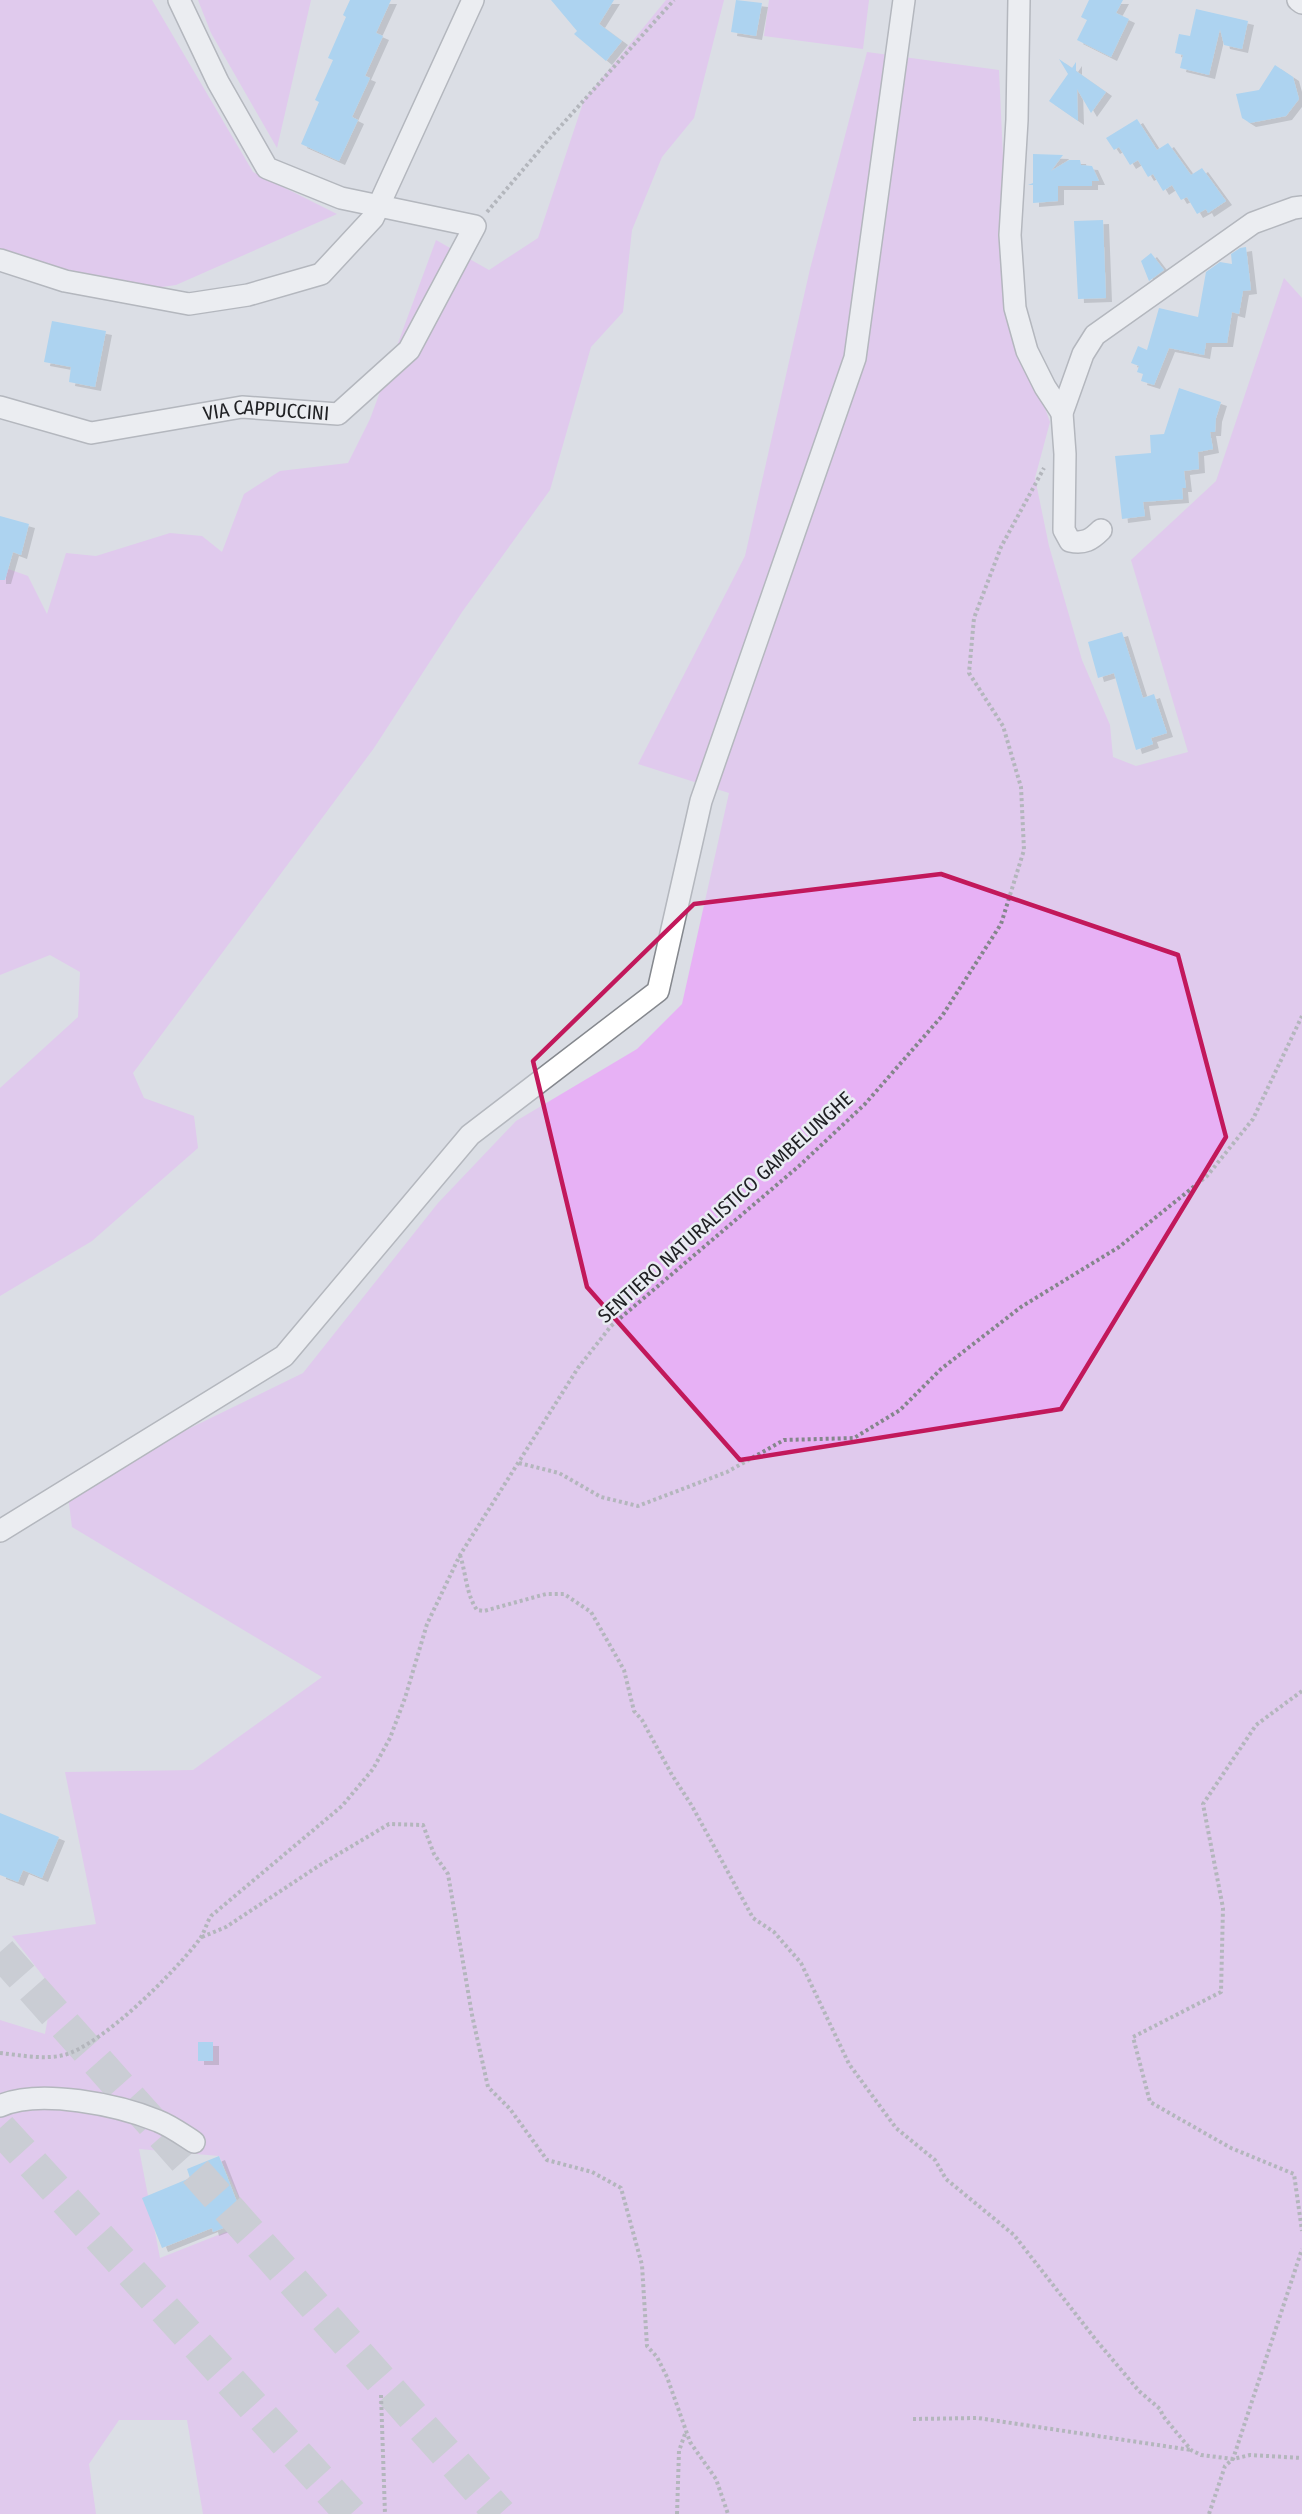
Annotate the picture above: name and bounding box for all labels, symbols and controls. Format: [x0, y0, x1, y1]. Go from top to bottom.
street label: VIA CAPPUCCINI [201, 395, 330, 425]
street label: SENTIERO NATURALISTICO GAMBELUNGHE [593, 1086, 857, 1328]

